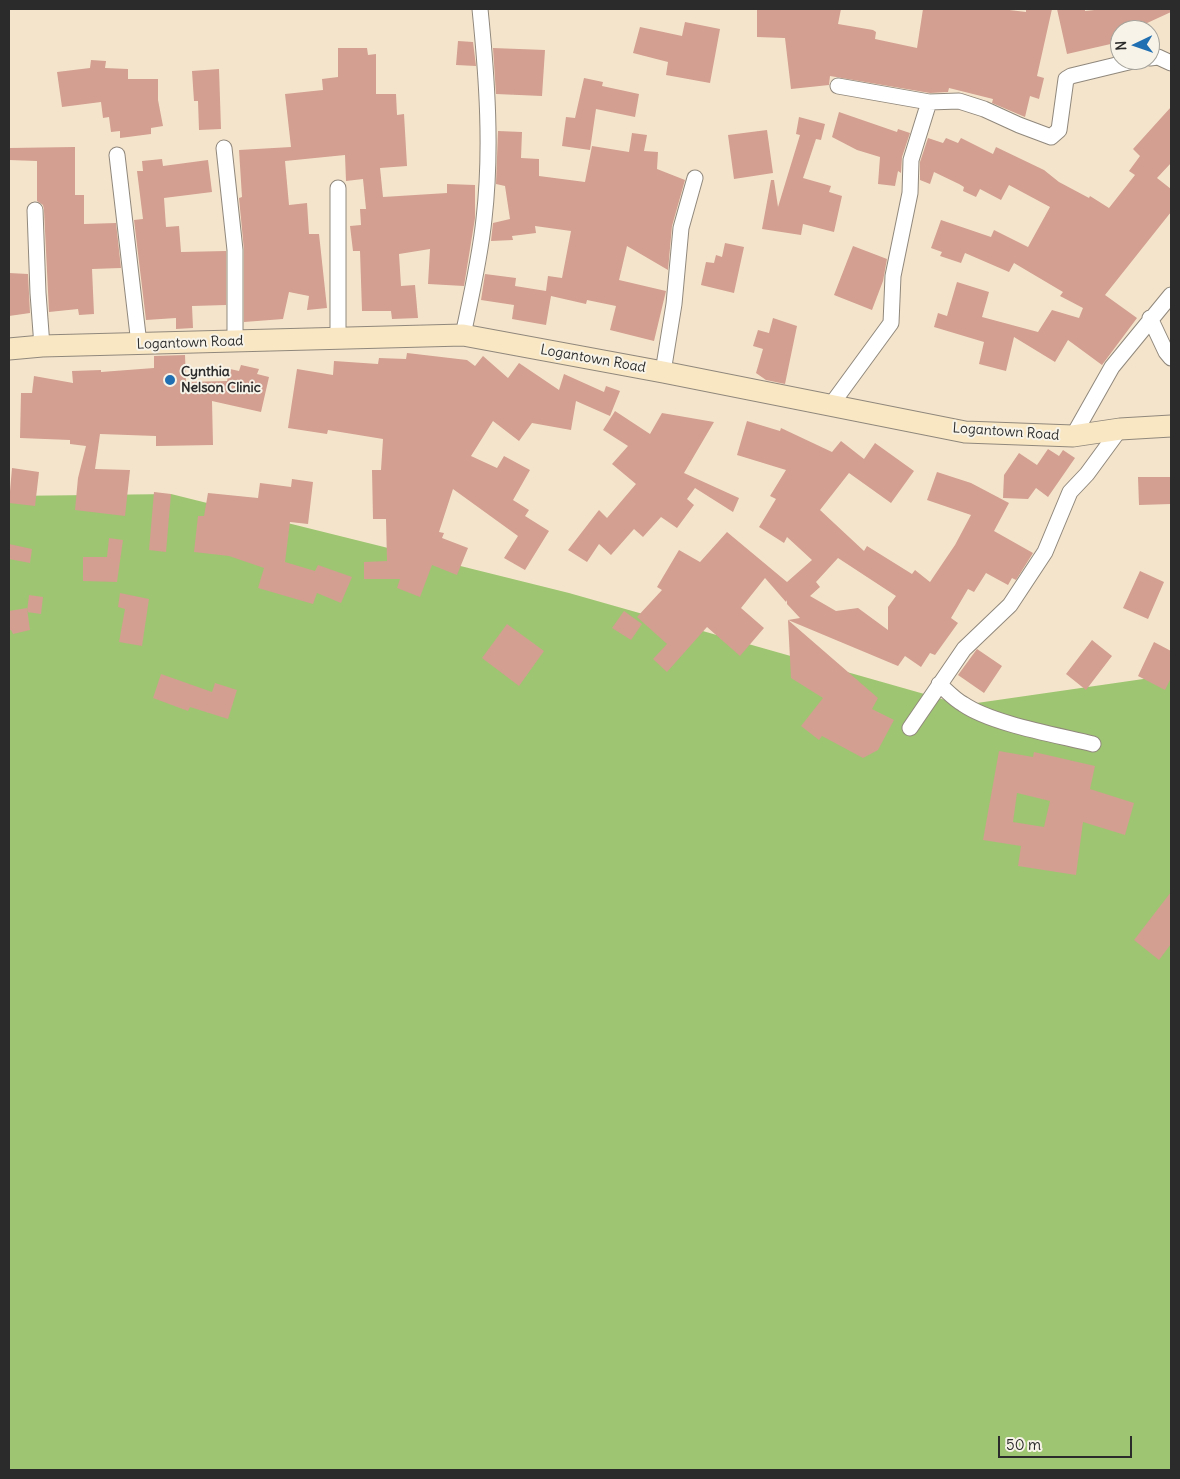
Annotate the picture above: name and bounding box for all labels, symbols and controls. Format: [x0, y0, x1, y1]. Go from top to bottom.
north arrow [1110, 20, 1160, 70]
text: N [1112, 40, 1130, 51]
street label: Logantown Road [136, 333, 244, 353]
street label: Logantown Road [539, 341, 647, 377]
place label: Cynthia Nelson Clinic [181, 364, 261, 397]
marker: Cynthia Nelson Clinic [163, 373, 177, 387]
street label: Logantown Road [952, 420, 1060, 444]
scale bar [1000, 1426, 1134, 1458]
text: 50 m [1006, 1435, 1041, 1454]

